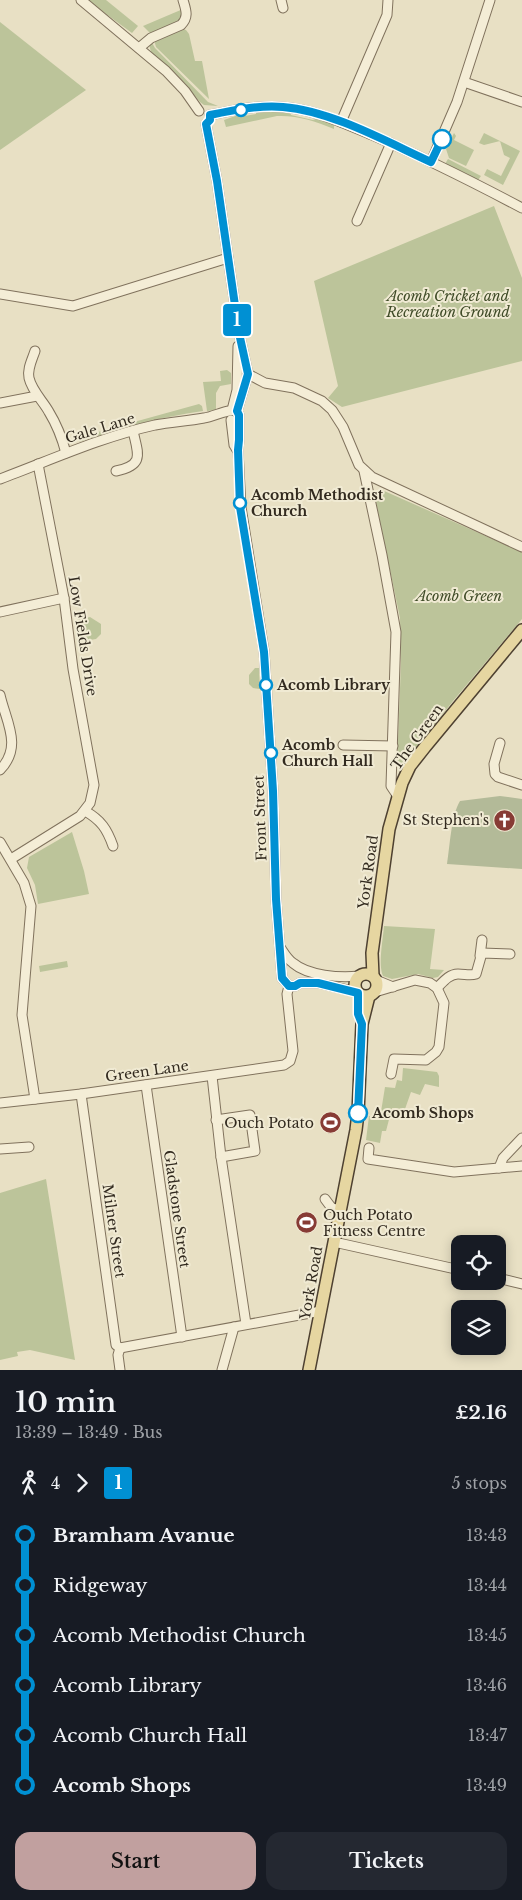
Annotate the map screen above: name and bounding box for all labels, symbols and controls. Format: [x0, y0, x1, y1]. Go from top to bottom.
unlabelled marker [234, 103, 248, 117]
unlabelled marker [432, 129, 452, 149]
park label: Acomb Cricket and Recreation Ground [385, 287, 510, 321]
line badge: 1 [221, 304, 253, 336]
text: 1 [233, 309, 241, 331]
street label: Gale Lane [63, 409, 137, 447]
place label: Acomb Methodist Church [250, 486, 384, 520]
marker: Acomb Methodist Church [233, 496, 247, 510]
street label: Low Fields Drive [65, 575, 101, 697]
park label: Acomb Green [414, 587, 502, 605]
place label: Acomb Library [276, 676, 391, 694]
marker: Acomb Library [259, 678, 273, 692]
street label: The Green [387, 700, 447, 774]
place label: Acomb Church Hall [281, 736, 373, 770]
marker: Acomb Church Hall [264, 746, 278, 760]
street label: Front Street [249, 774, 270, 861]
church icon: St Stephen's [493, 808, 517, 832]
place label: St Stephen's [403, 811, 489, 829]
street label: York Road [354, 833, 382, 911]
street label: Green Lane [104, 1056, 190, 1086]
marker: Acomb Shops [348, 1103, 368, 1123]
place label: Acomb Shops [371, 1104, 474, 1122]
sports icon: Ouch Potato [318, 1111, 342, 1135]
place label: Ouch Potato [224, 1114, 314, 1132]
street label: Gladstone Street [160, 1149, 194, 1270]
street label: Milner Street [98, 1183, 130, 1280]
place label: Ouch Potato Fitness Centre [323, 1206, 426, 1240]
sports icon: Ouch Potato Fitness Centre [295, 1211, 319, 1235]
map controls [451, 1235, 506, 1355]
button: locate [451, 1235, 506, 1290]
street label: York Road [296, 1244, 326, 1322]
button: layers [451, 1300, 506, 1355]
text: 10 min [15, 1385, 116, 1420]
text: £2.16 [455, 1401, 507, 1424]
text: 13:39 – 13:49 · Bus [15, 1422, 163, 1442]
icon: walk [15, 1469, 43, 1497]
icon: forward [68, 1469, 96, 1497]
text: 1 [114, 1472, 122, 1494]
text: 4 [51, 1473, 60, 1493]
text: 5 stops [451, 1473, 507, 1493]
text: Bramham Avanue [53, 1524, 235, 1547]
text: 13:43 [466, 1525, 507, 1545]
text: Ridgeway [53, 1574, 147, 1597]
text: 13:44 [467, 1575, 507, 1595]
text: Acomb Methodist Church [53, 1624, 306, 1647]
text: 13:45 [467, 1625, 507, 1645]
text: Acomb Library [53, 1674, 202, 1697]
text: 13:46 [466, 1675, 507, 1695]
text: Acomb Church Hall [53, 1724, 247, 1747]
text: 13:47 [468, 1725, 507, 1745]
text: Acomb Shops [53, 1774, 191, 1797]
text: 13:49 [466, 1775, 507, 1795]
button: Start [15, 1832, 256, 1890]
button: Tickets [266, 1832, 507, 1890]

